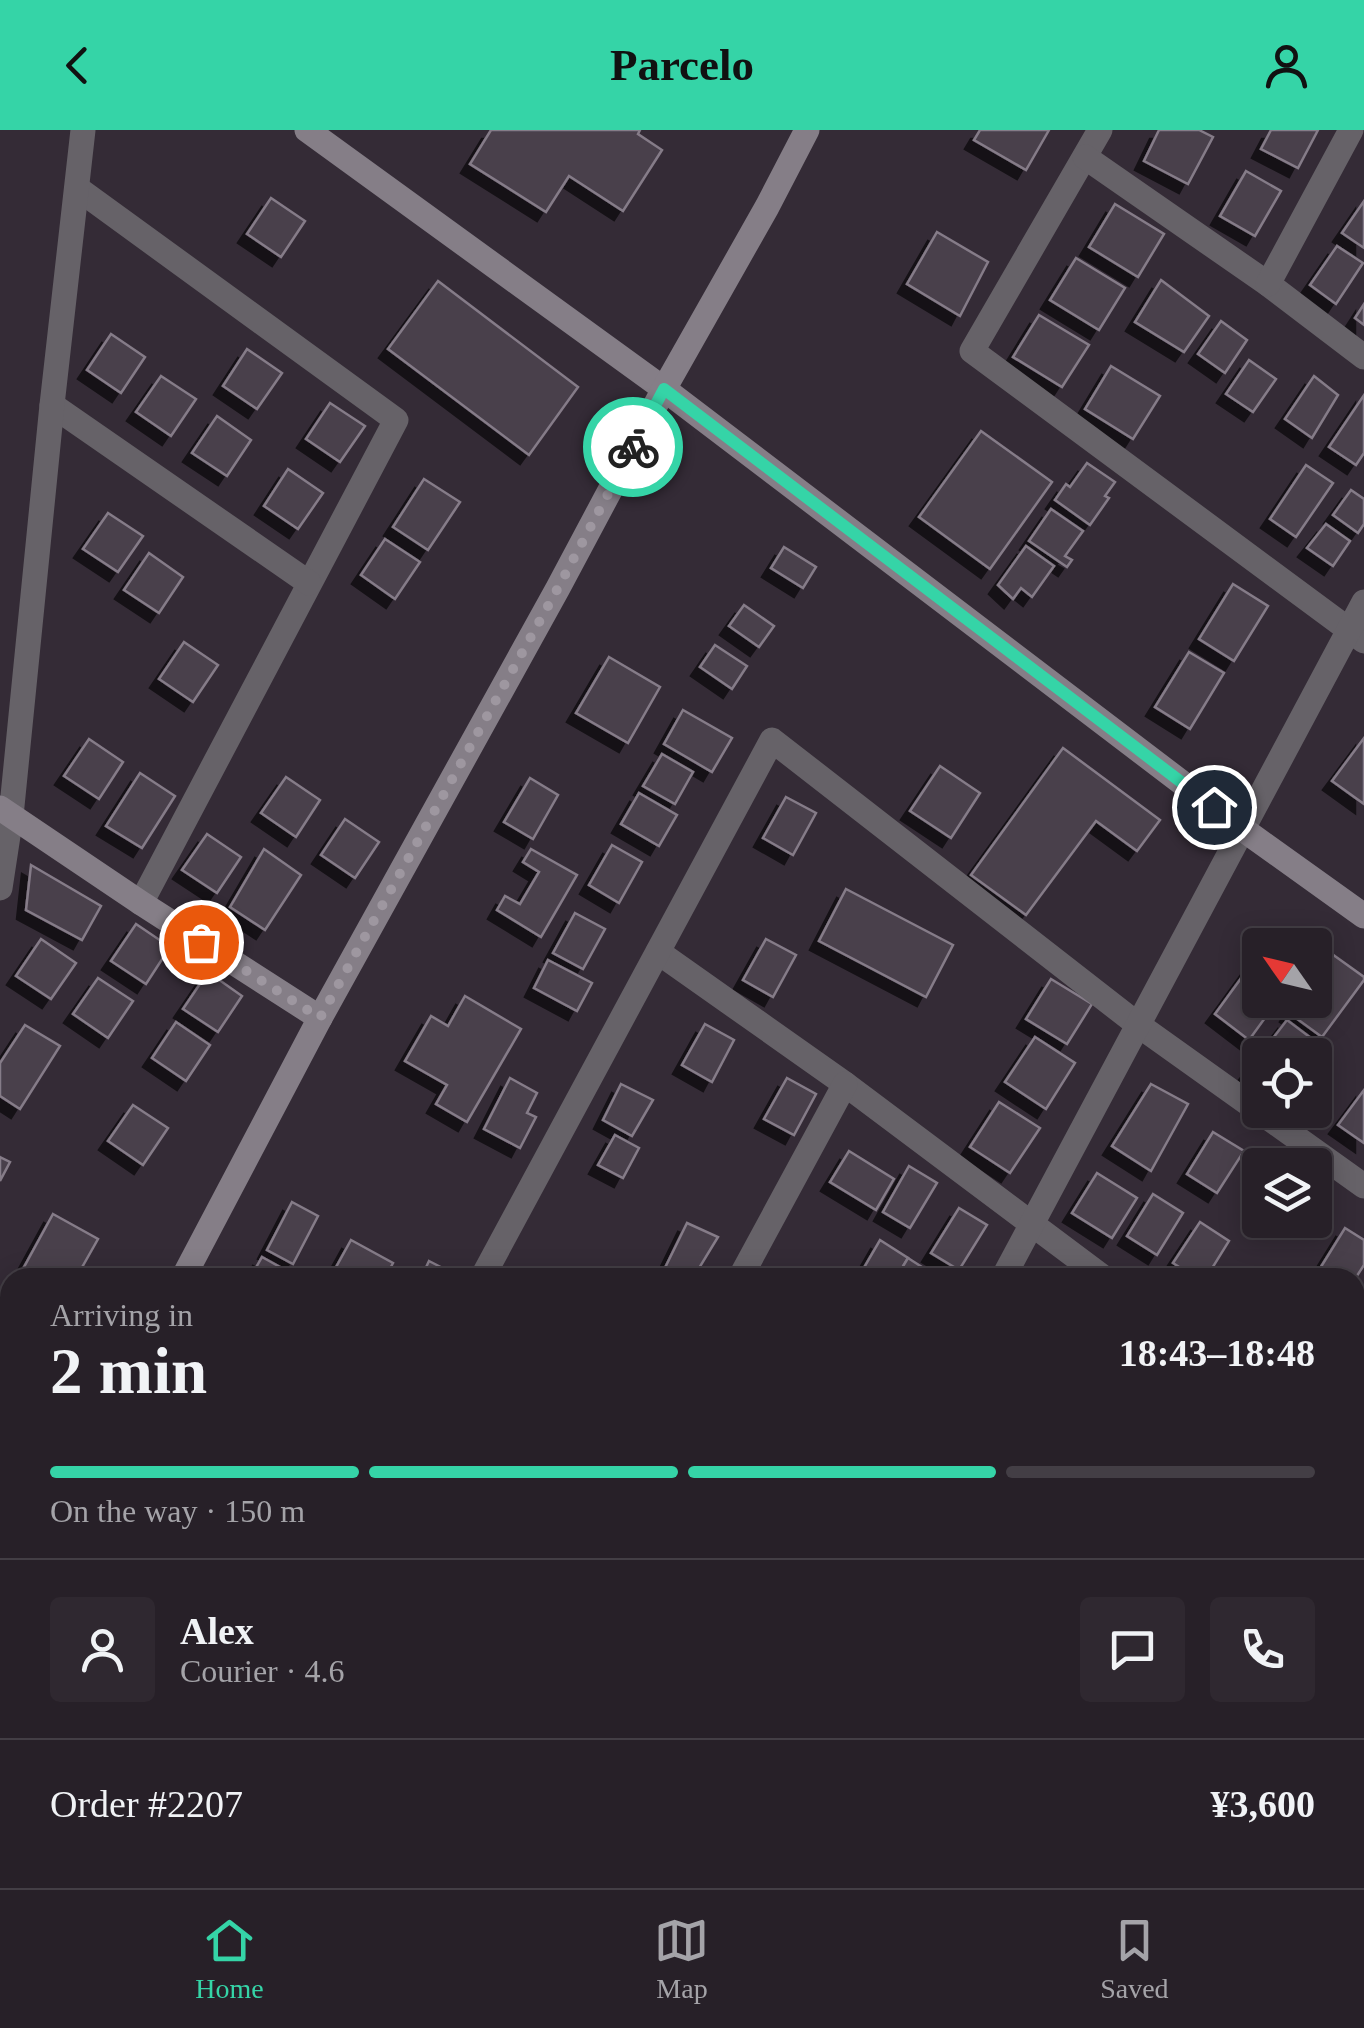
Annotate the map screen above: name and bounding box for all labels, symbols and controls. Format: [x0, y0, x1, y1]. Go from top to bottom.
icon: back [50, 38, 105, 93]
icon: person [1259, 38, 1314, 93]
text: Parcelo [610, 40, 754, 90]
courier [583, 397, 683, 497]
icon: bike [606, 420, 661, 475]
pin [1172, 765, 1257, 850]
icon: home [1187, 780, 1242, 835]
pin [159, 900, 244, 985]
icon: bag [174, 915, 229, 970]
north arrow [1242, 928, 1332, 1018]
map controls [1242, 928, 1332, 1238]
button: locate [1242, 1038, 1332, 1128]
button: layers [1242, 1148, 1332, 1238]
text: Arriving in [50, 1297, 193, 1333]
text: 18:43–18:48 [1119, 1332, 1315, 1374]
text: 2 min [50, 1335, 207, 1407]
text: On the way · 150 m [50, 1493, 305, 1529]
button: person [50, 1597, 155, 1702]
button: chat [1080, 1597, 1185, 1702]
button: phone [1210, 1597, 1315, 1702]
text: Alex [180, 1610, 254, 1652]
text: Courier · 4.6 [180, 1653, 344, 1689]
text: Order #2207 [50, 1783, 243, 1825]
text: ¥3,600 [1211, 1783, 1315, 1825]
tab: Home [195, 1913, 264, 2005]
tab: Map [654, 1913, 709, 2005]
tab: Saved [1100, 1913, 1169, 2005]

